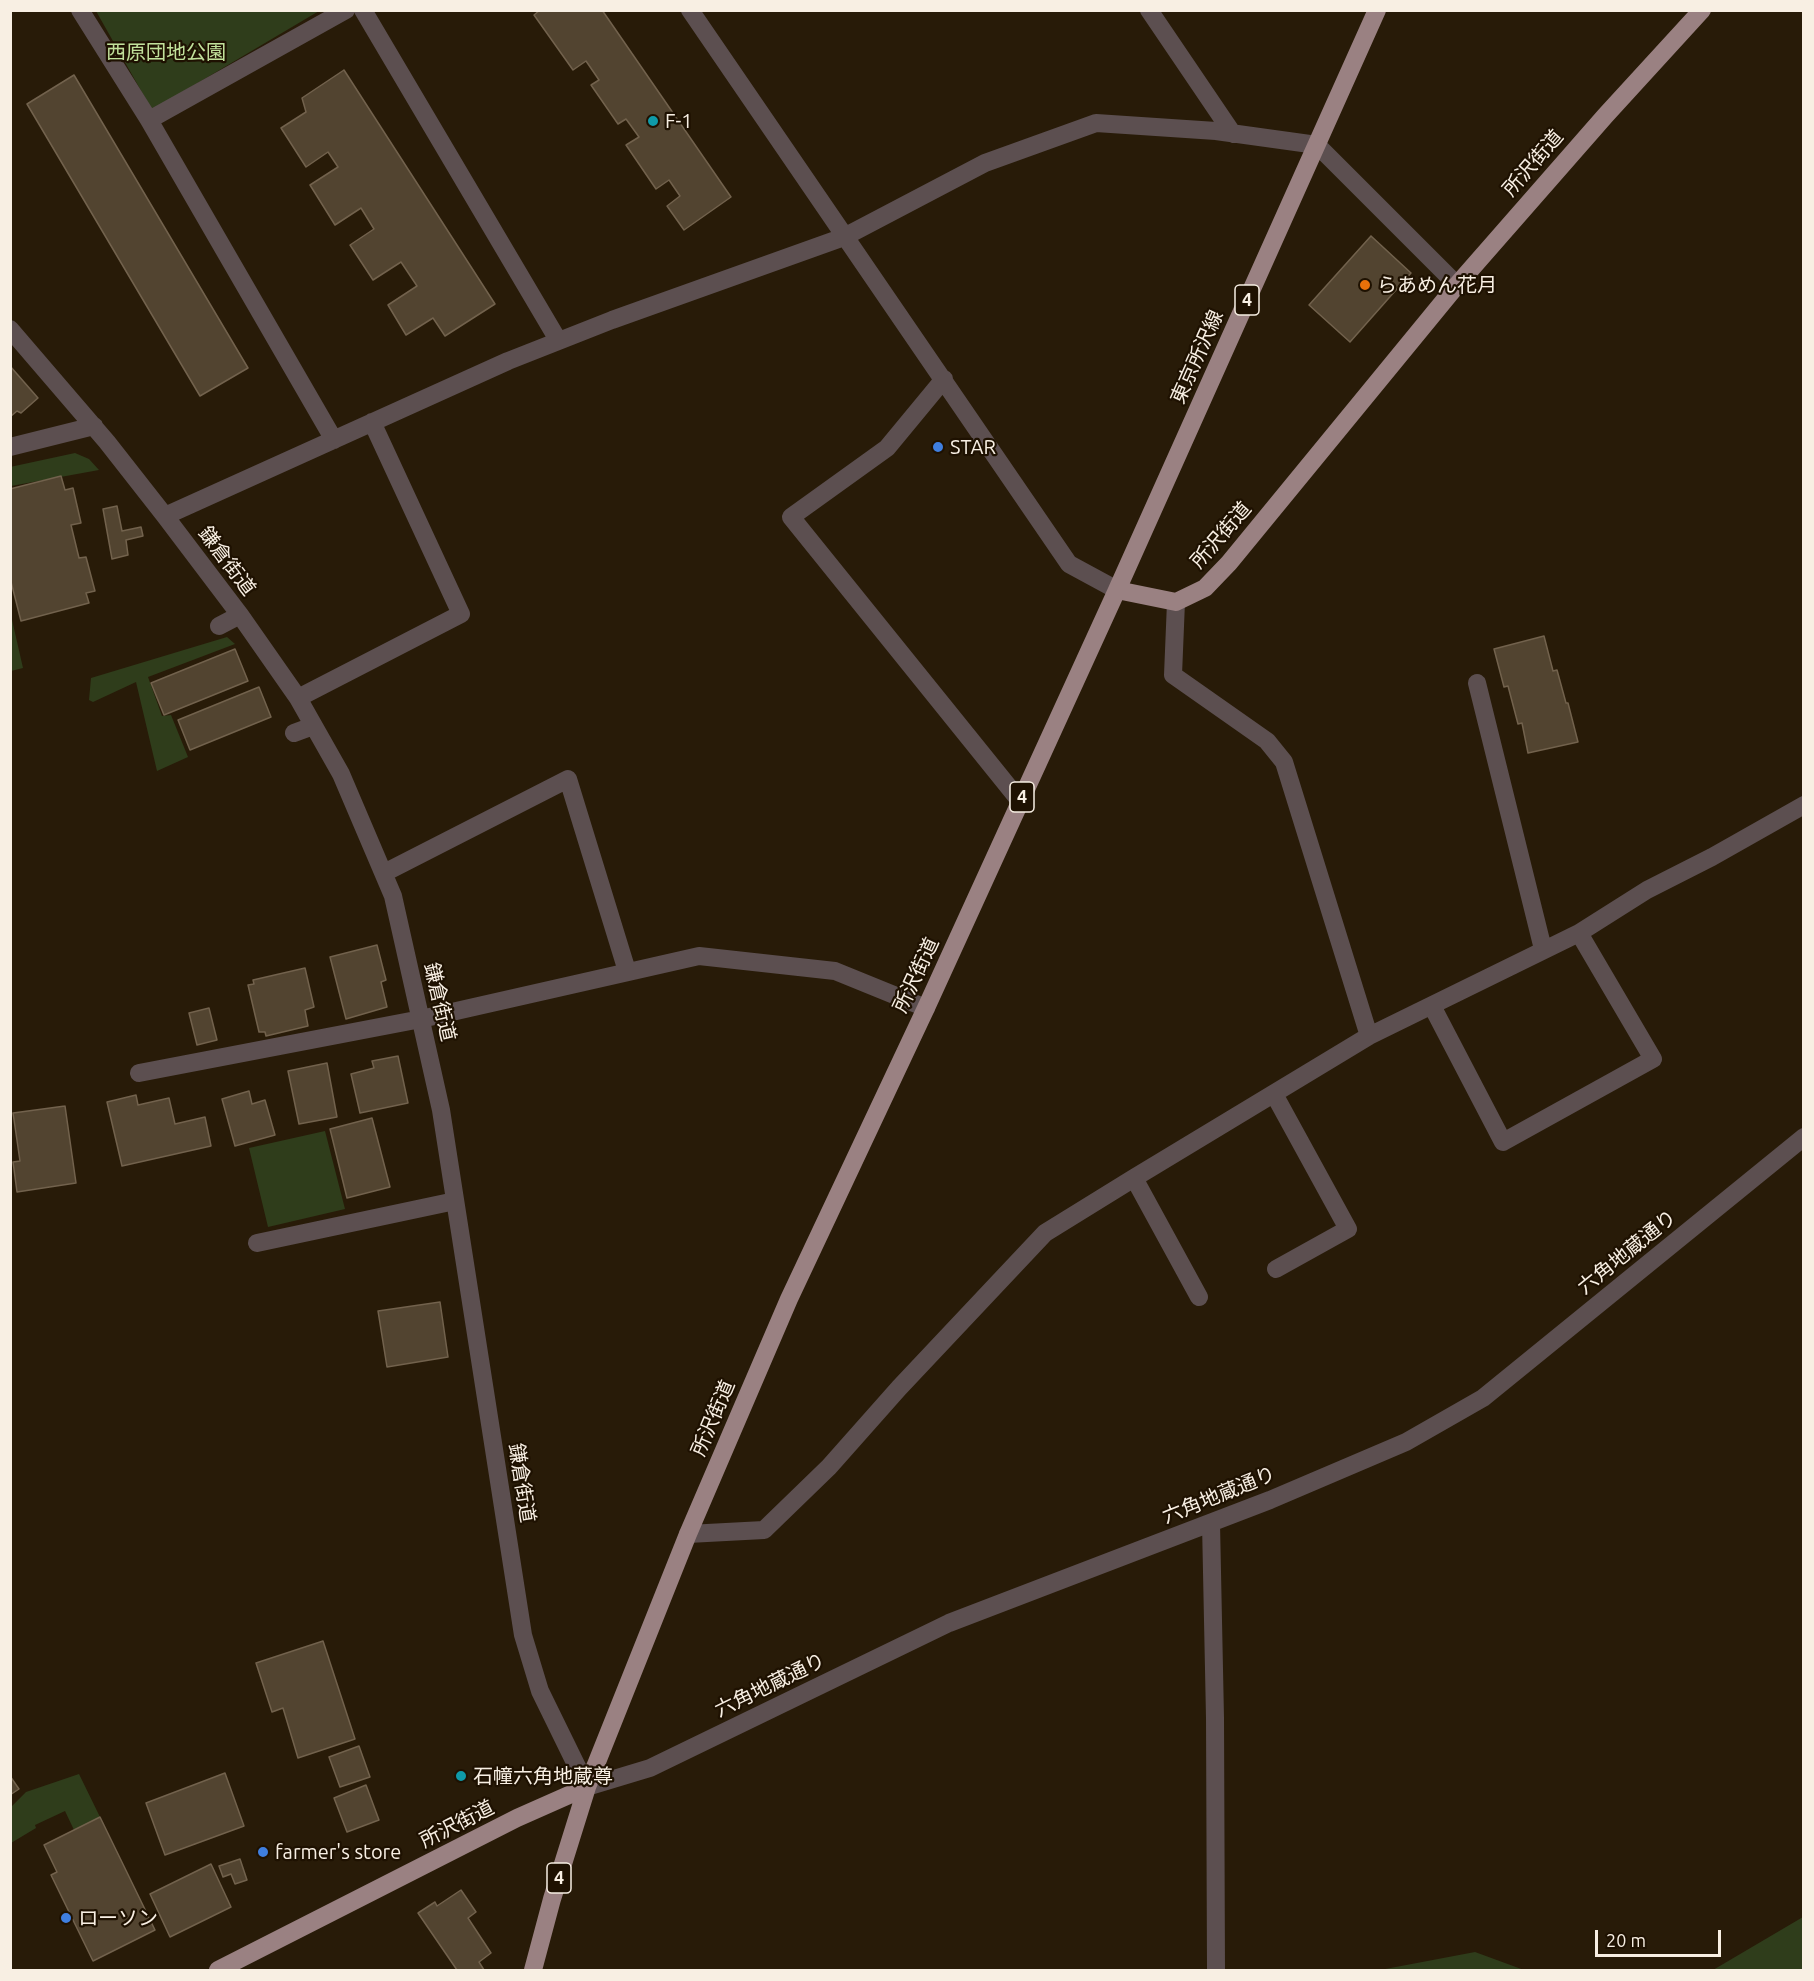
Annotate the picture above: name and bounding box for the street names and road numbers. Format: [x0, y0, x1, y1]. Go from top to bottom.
street label: 所沢街道 [1498, 125, 1568, 201]
road number: 4 [1235, 285, 1259, 315]
street label: 東京所沢線 [1166, 306, 1228, 408]
street label: 所沢街道 [1186, 497, 1256, 573]
street label: 鎌倉街道 [193, 522, 261, 600]
road number: 4 [1010, 782, 1034, 812]
street label: 所沢街道 [888, 934, 944, 1016]
street label: 鎌倉街道 [419, 960, 461, 1044]
street label: 六角地蔵通り [1573, 1205, 1681, 1299]
street label: 所沢街道 [686, 1376, 740, 1460]
street label: 鎌倉街道 [504, 1442, 540, 1524]
street label: 六角地蔵通り [1159, 1461, 1279, 1529]
street label: 六角地蔵通り [711, 1648, 829, 1722]
street label: 所沢街道 [416, 1795, 498, 1853]
road number: 4 [547, 1863, 571, 1893]

